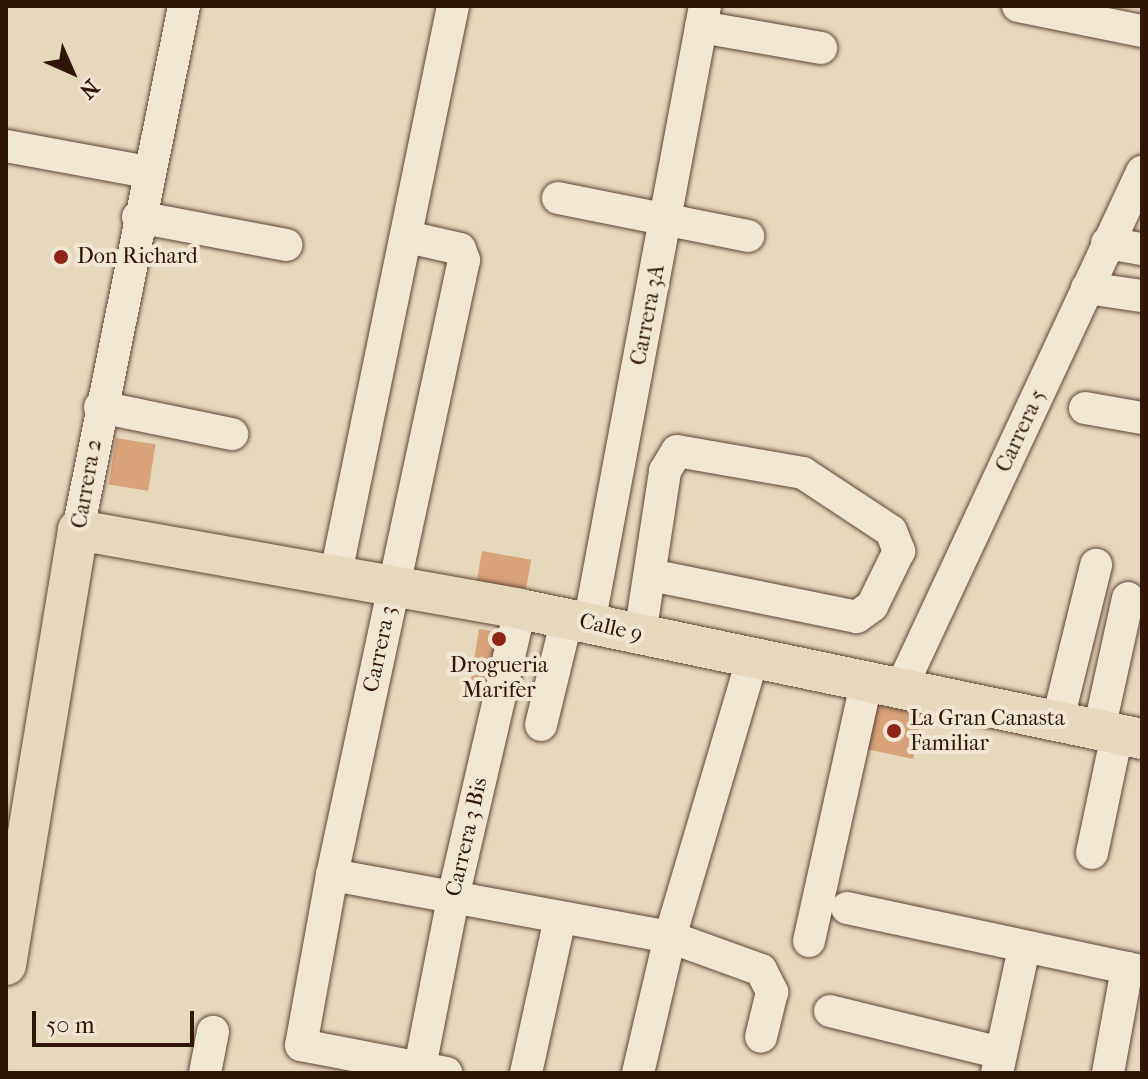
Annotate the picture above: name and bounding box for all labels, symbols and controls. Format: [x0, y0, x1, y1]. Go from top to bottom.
north arrow [32, 32, 112, 112]
text: N [74, 74, 104, 104]
place label: Don Richard [77, 244, 198, 270]
marker: Don Richard [52, 248, 70, 266]
street label: Carrera 3A [625, 262, 671, 368]
street label: Carrera 5 [990, 385, 1052, 477]
street label: Carrera 2 [66, 437, 108, 531]
street label: Carrera 3 [358, 603, 402, 695]
street label: Calle 9 [577, 608, 645, 648]
marker: Drogueria Marifer [490, 630, 508, 648]
place label: Drogueria Marifer [450, 652, 548, 704]
place label: La Gran Canasta Familiar [910, 705, 1065, 756]
marker: La Gran Canasta Familiar [885, 722, 903, 740]
street label: Carrera 3 Bis [440, 775, 494, 899]
scale bar [36, 995, 198, 1045]
text: 50 m [46, 1011, 95, 1039]

